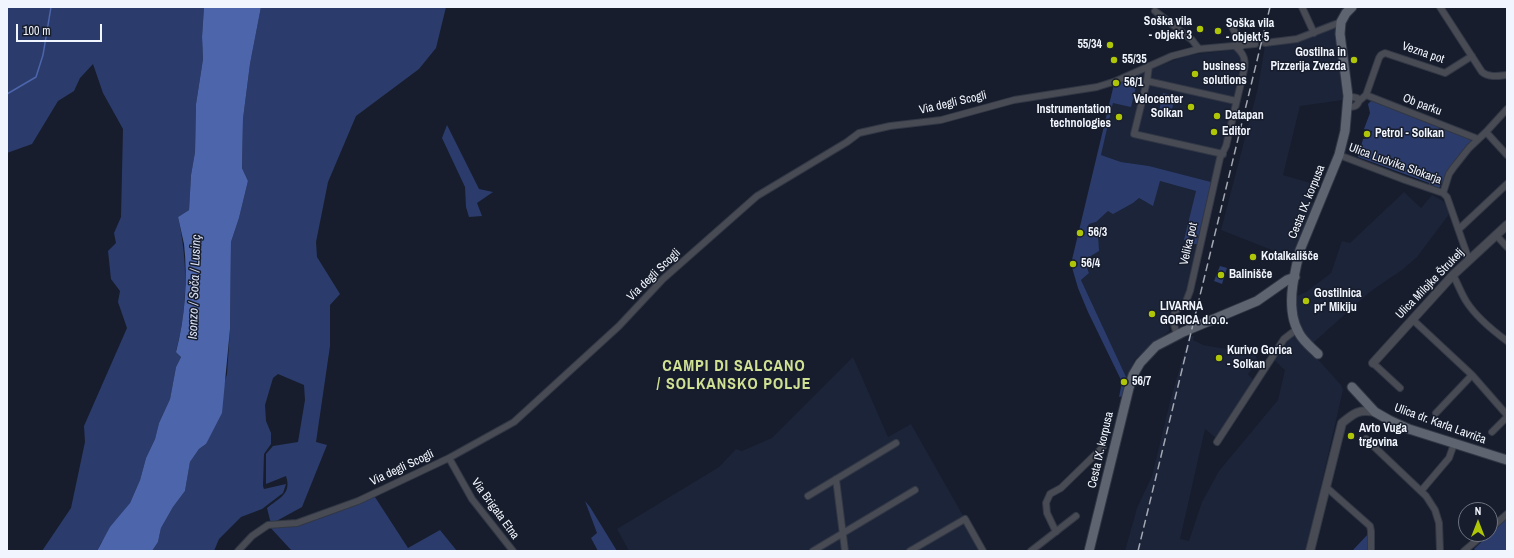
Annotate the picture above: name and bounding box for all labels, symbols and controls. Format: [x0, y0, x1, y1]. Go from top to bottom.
place label: Soška vila - objekt 3 [1144, 15, 1192, 43]
scale bar [18, 16, 104, 42]
place label: Soška vila - objekt 5 [1226, 17, 1274, 45]
text: 100 m [23, 23, 50, 39]
marker: Soška vila - objekt 3 [1195, 24, 1205, 34]
marker: Soška vila - objekt 5 [1213, 26, 1223, 36]
place label: 55/34 [1077, 38, 1102, 52]
street label: Vezna pot [1400, 39, 1446, 67]
marker: 55/34 [1105, 40, 1115, 50]
place label: Gostilna in Pizzerija Zvezda [1271, 46, 1346, 74]
place label: 55/35 [1122, 53, 1147, 67]
marker: 55/35 [1109, 55, 1119, 65]
marker: Gostilna in Pizzerija Zvezda [1349, 55, 1359, 65]
place label: business solutions [1203, 60, 1247, 88]
marker: business solutions [1190, 69, 1200, 79]
place label: 56/1 [1124, 76, 1143, 90]
marker: 56/1 [1111, 78, 1121, 88]
street label: Via degli Scogli [918, 88, 988, 118]
street label: Ob parku [1401, 91, 1443, 119]
place label: Velocenter Solkan [1133, 93, 1183, 121]
marker: Velocenter Solkan [1186, 102, 1196, 112]
place label: Instrumentation technologies [1037, 103, 1111, 131]
place label: Datapan [1225, 109, 1264, 123]
marker: Datapan [1212, 111, 1222, 121]
marker: Instrumentation technologies [1114, 112, 1124, 122]
place label: Editor [1222, 125, 1250, 139]
marker: Editor [1209, 127, 1219, 137]
place label: Petrol - Solkan [1375, 127, 1444, 141]
marker: Petrol - Solkan [1362, 129, 1372, 139]
street label: Ulica Ludvika Slokarja [1347, 140, 1443, 188]
street label: Cesta IX. korpusa [1286, 163, 1328, 241]
street label: Velika pot [1177, 221, 1201, 267]
place label: 56/3 [1088, 226, 1107, 240]
marker: 56/3 [1075, 228, 1085, 238]
water label: Isonzo / Soča / Lusinç [185, 234, 205, 340]
street label: Via degli Scogli [624, 246, 684, 304]
street label: Ulica Milojke Štrukelj [1393, 246, 1467, 322]
place label: Kotalkališče [1261, 250, 1318, 264]
marker: Kotalkališče [1248, 252, 1258, 262]
place label: 56/4 [1081, 257, 1100, 271]
marker: 56/4 [1068, 259, 1078, 269]
place label: Balinišče [1229, 268, 1272, 282]
marker: Balinišče [1216, 270, 1226, 280]
place label: Gostilnica pr' Mikiju [1314, 287, 1362, 315]
marker: Gostilnica pr' Mikiju [1301, 296, 1311, 306]
place label: LIVARNA GORICA d.o.o. [1160, 300, 1228, 328]
marker: LIVARNA GORICA d.o.o. [1147, 309, 1157, 319]
place label: Kurivo Gorica - Solkan [1227, 344, 1292, 372]
marker: Kurivo Gorica - Solkan [1214, 353, 1224, 363]
district label: CAMPI DI SALCANO / SOLKANSKO POLJE [657, 357, 811, 395]
place label: 56/7 [1132, 375, 1151, 389]
marker: 56/7 [1119, 377, 1129, 387]
street label: Ulica dr. Karla Lavriča [1392, 401, 1488, 447]
street label: Cesta IX. korpusa [1085, 410, 1117, 490]
place label: Avto Vuga trgovina [1359, 422, 1407, 450]
marker: Avto Vuga trgovina [1346, 431, 1356, 441]
street label: Via degli Scogli [368, 447, 436, 489]
street label: Via Brigata Etna [468, 476, 522, 542]
north arrow [1458, 502, 1498, 542]
text: N [1475, 504, 1481, 518]

